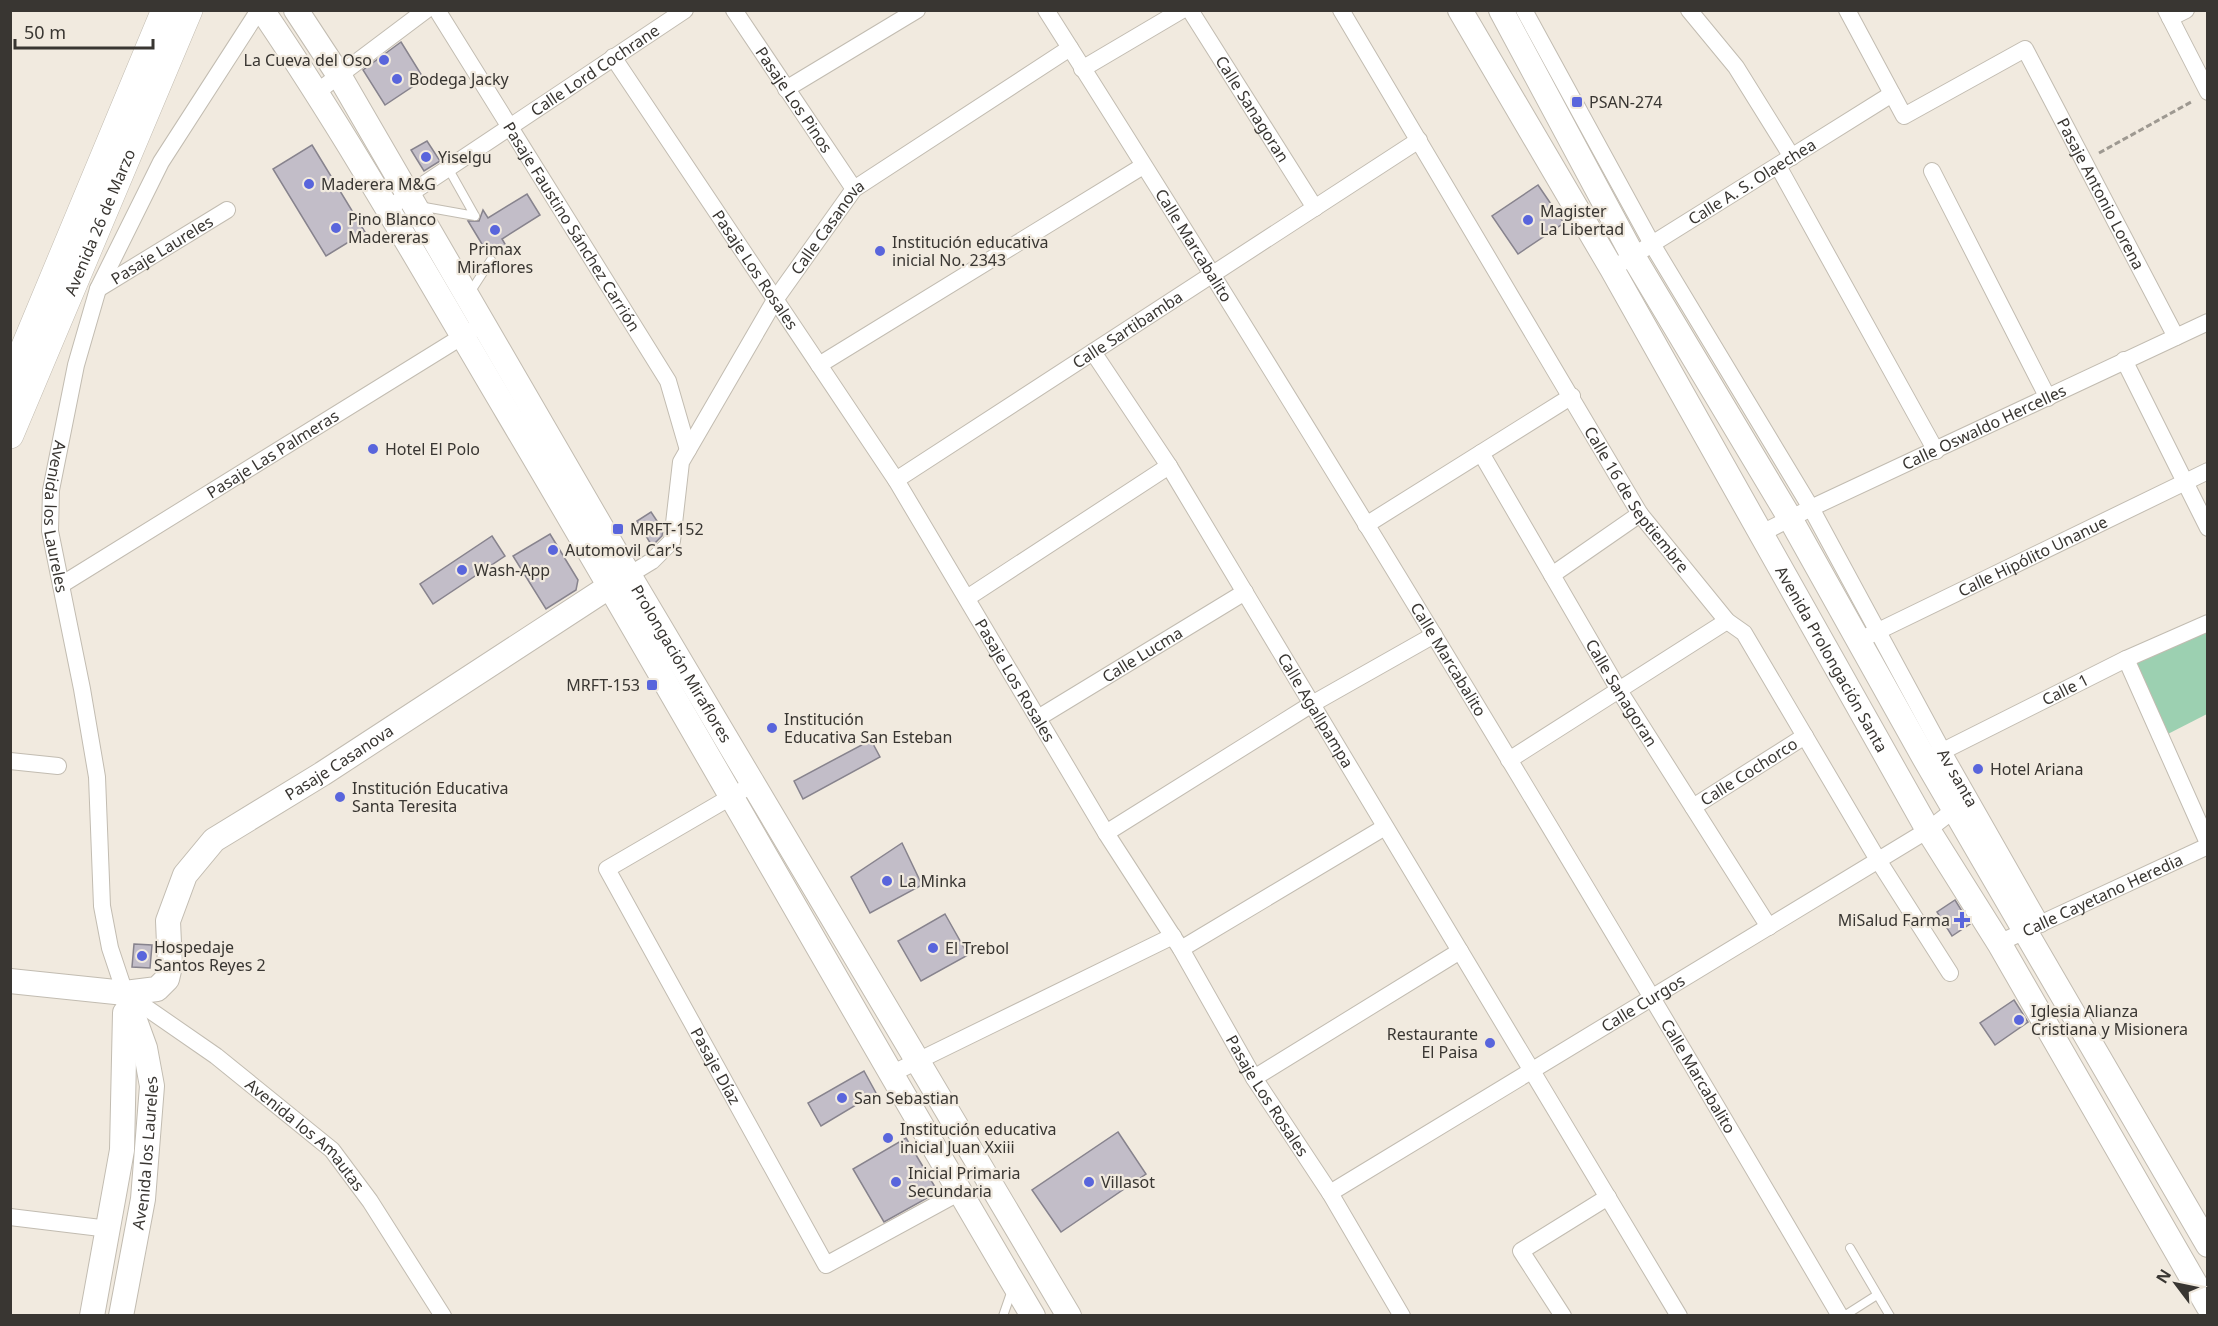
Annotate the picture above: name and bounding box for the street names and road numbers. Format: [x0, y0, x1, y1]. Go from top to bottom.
street label: Calle Lord Cochrane [526, 19, 664, 121]
street label: Pasaje Los Pinos [751, 42, 838, 157]
street label: Calle Sanagoran [1211, 52, 1294, 166]
street label: Pasaje Antonio Lorena [2052, 114, 2150, 273]
street label: Pasaje Faustino Sánchez Carrión [498, 117, 645, 335]
street label: Calle A. S. Olaechea [1684, 133, 1820, 230]
street label: Avenida 26 de Marzo [59, 145, 140, 299]
street label: Calle Casanova [786, 174, 868, 279]
street label: Calle Marcabalito [1150, 184, 1238, 306]
street label: Pasaje Los Rosales [707, 206, 803, 334]
street label: Pasaje Laureles [107, 210, 217, 290]
street label: Calle Sartibamba [1068, 286, 1187, 374]
street label: Calle Oswaldo Hercelles [1898, 379, 2070, 475]
street label: Pasaje Las Palmeras [202, 405, 343, 503]
street label: Calle 16 de Septiembre [1579, 422, 1694, 577]
street label: Avenida los Laureles [39, 439, 73, 594]
street label: Calle Hipólito Unanue [1954, 511, 2111, 602]
street label: Avenida Prolongación Santa [1770, 562, 1893, 756]
street label: Prolongación Miraflores [626, 581, 737, 747]
street label: Calle Marcabalito [1406, 598, 1492, 720]
street label: Pasaje Los Rosales [970, 615, 1060, 746]
street label: Calle Lucma [1098, 622, 1187, 687]
street label: Calle Sanagoran [1581, 635, 1663, 751]
street label: Calle Agallpampa [1273, 649, 1359, 772]
street label: Calle 1 [2038, 669, 2092, 711]
street label: Pasaje Casanova [281, 719, 397, 805]
street label: Calle Cochorco [1696, 733, 1802, 811]
street label: Av santa [1932, 745, 1983, 811]
street label: Calle Cayetano Heredia [2019, 848, 2186, 942]
street label: Calle Curgos [1597, 969, 1689, 1037]
street label: Calle Marcabalito [1656, 1015, 1741, 1137]
street label: Pasaje Díaz [686, 1023, 746, 1108]
street label: Pasaje Los Rosales [1221, 1031, 1314, 1161]
street label: Avenida los Amautas [241, 1073, 370, 1195]
street label: Avenida los Laureles [126, 1075, 163, 1231]

